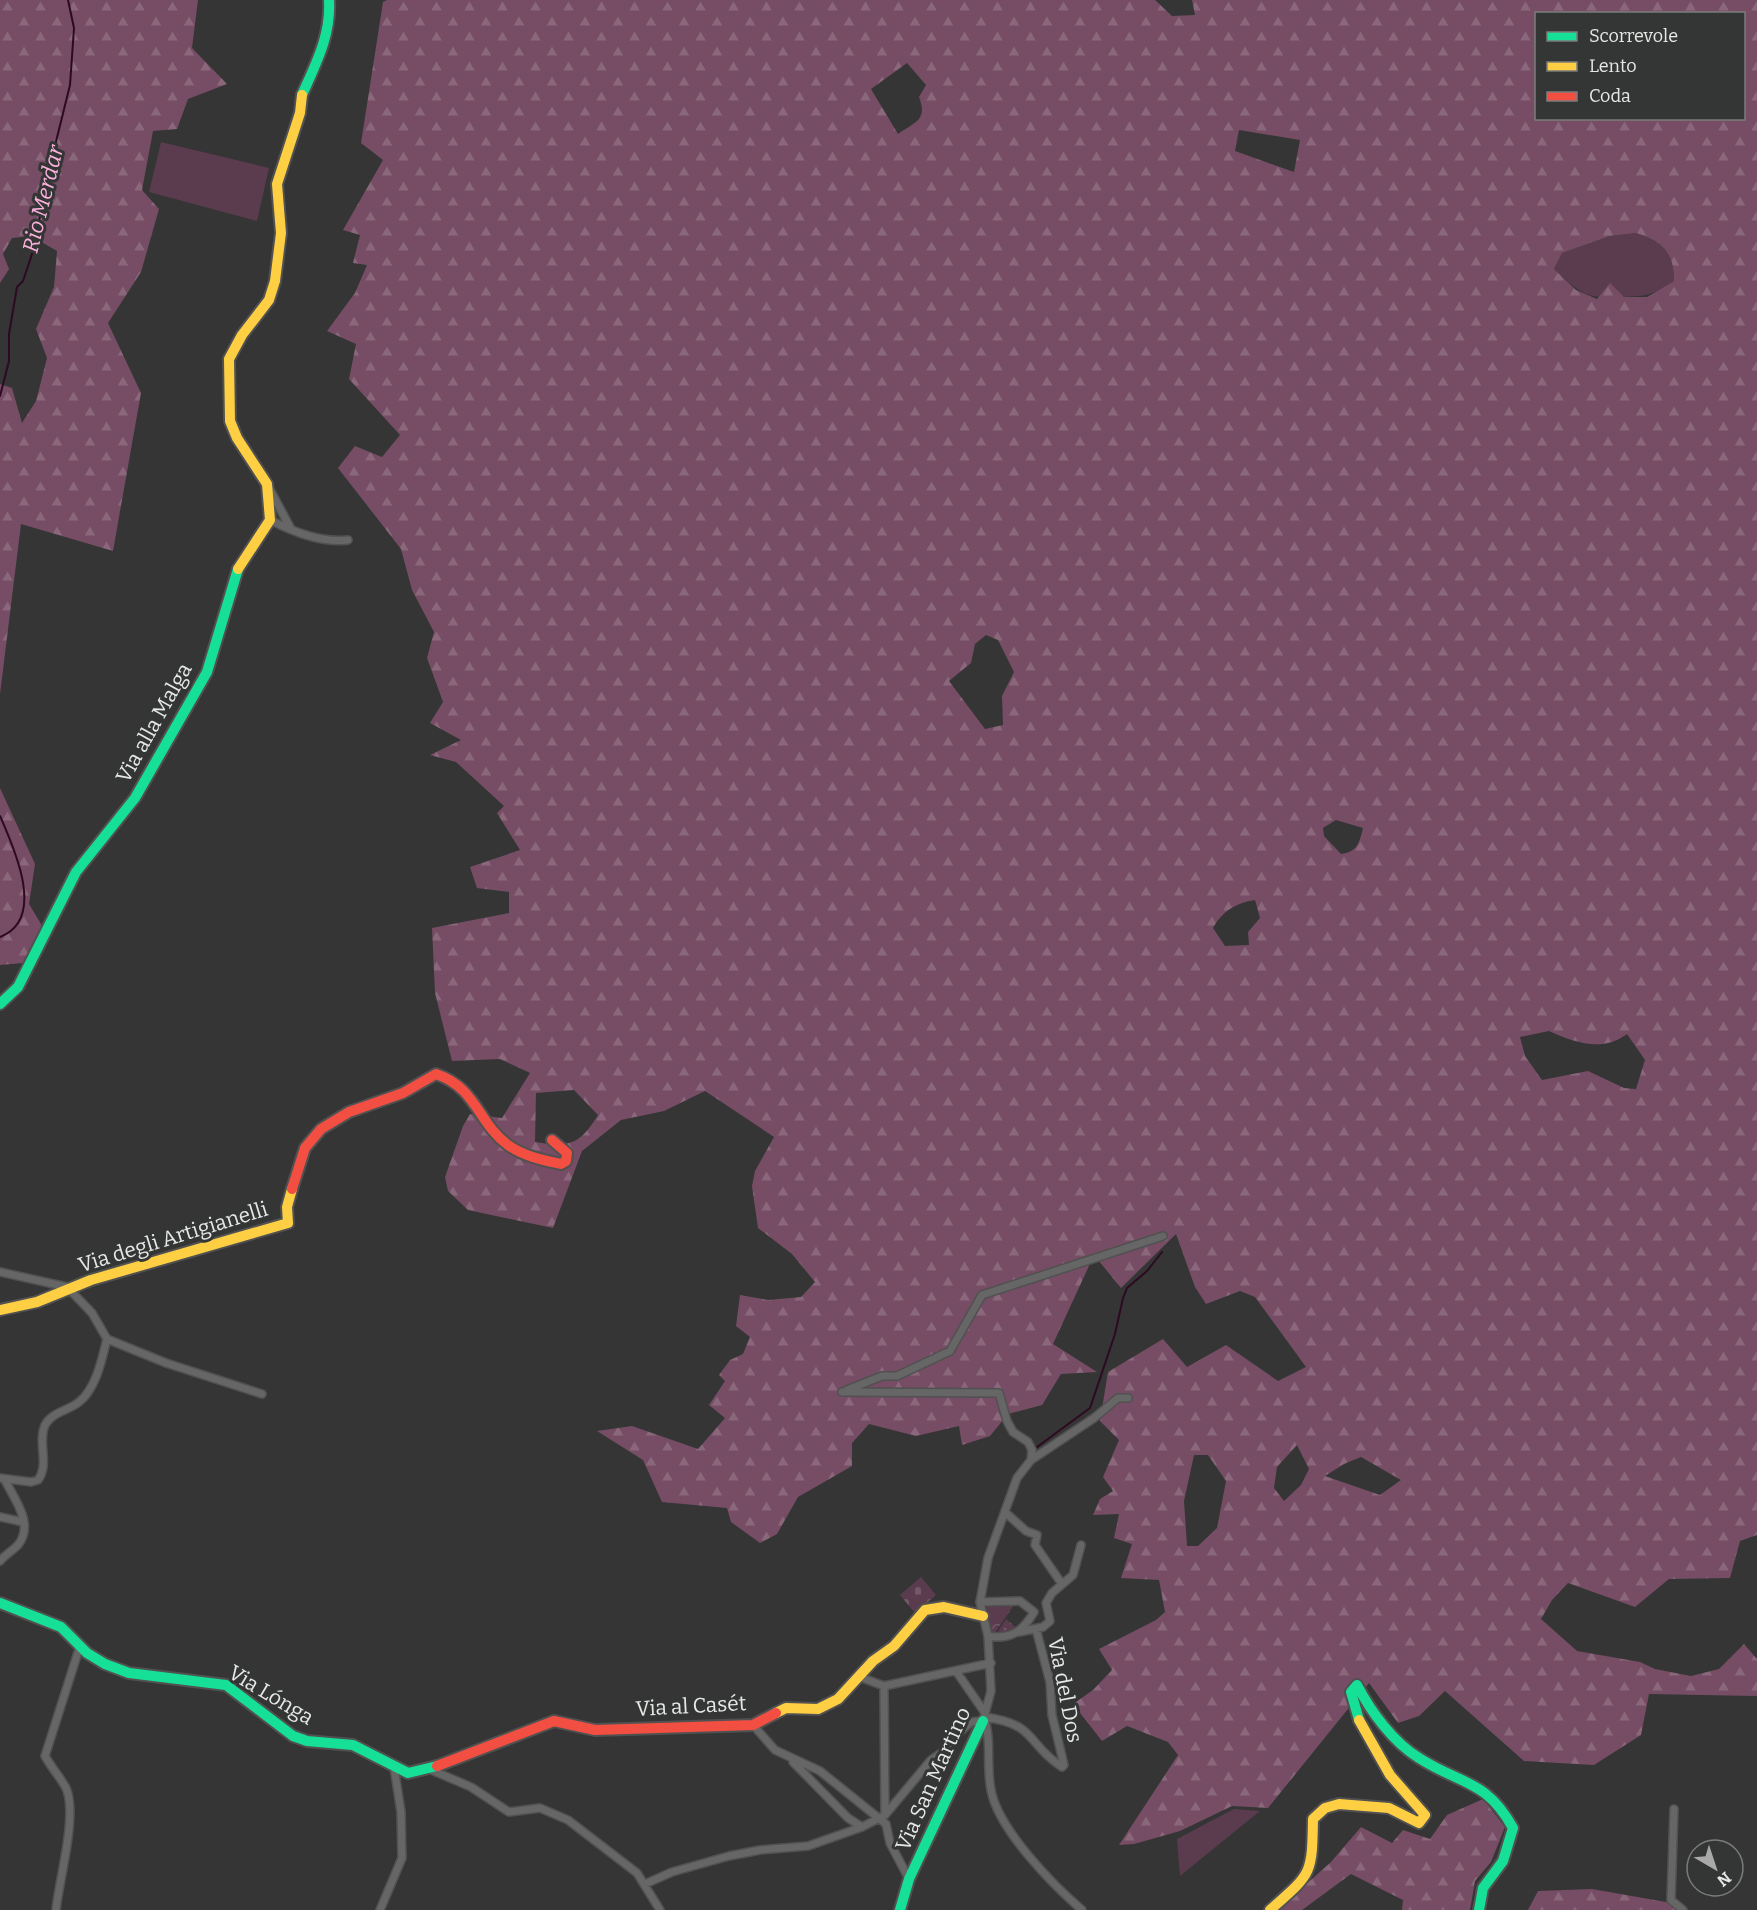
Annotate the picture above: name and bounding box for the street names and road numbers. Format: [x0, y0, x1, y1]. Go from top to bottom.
street label: Via alla Malga [110, 658, 198, 788]
street label: Via degli Artigianelli [75, 1196, 271, 1278]
street label: Via del Dos [1042, 1635, 1088, 1745]
street label: Via Lónga [224, 1659, 319, 1731]
street label: Via al Casét [635, 1690, 747, 1722]
street label: Via San Martino [890, 1703, 976, 1855]

